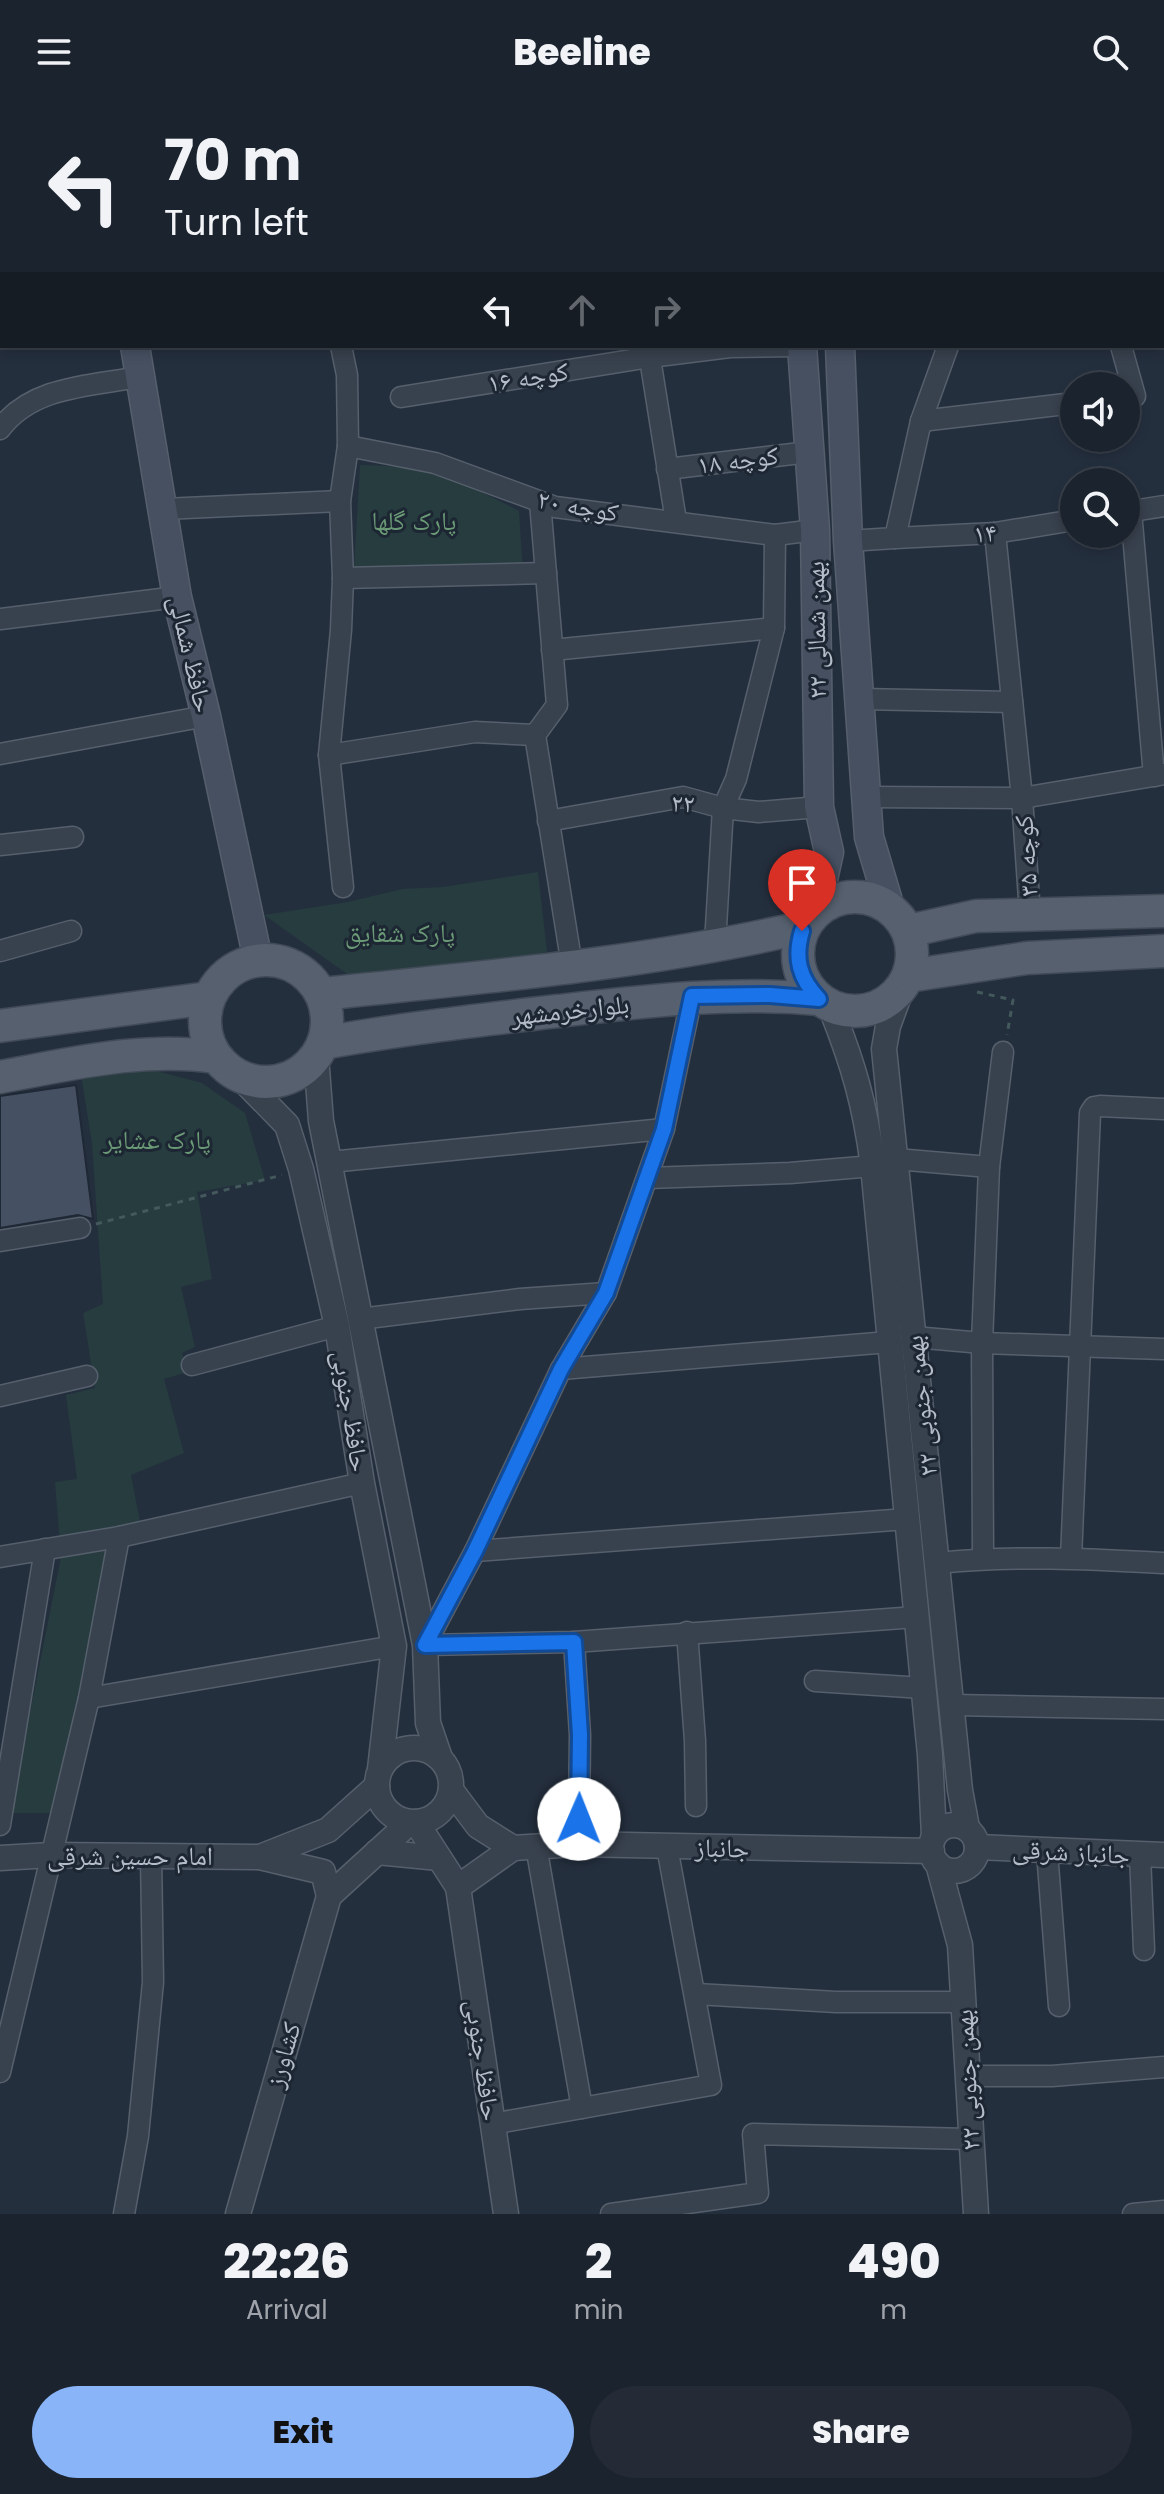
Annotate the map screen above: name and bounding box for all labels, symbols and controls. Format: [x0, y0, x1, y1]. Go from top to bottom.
text: Beeline [513, 27, 651, 78]
icon: menu [32, 30, 76, 74]
icon: search [1088, 30, 1132, 74]
text: 70 m [164, 121, 302, 200]
icon: left [32, 136, 136, 240]
text: Turn left [164, 197, 309, 248]
icon: left [476, 288, 520, 332]
icon: ahead [560, 288, 604, 332]
icon: right [644, 288, 688, 332]
street label: کوچه ۱۶ [485, 353, 571, 401]
map controls [1060, 372, 1140, 548]
button: sound [1060, 372, 1140, 452]
street label: کوچه ۱۸ [695, 437, 781, 483]
button: search [1060, 468, 1140, 548]
street label: کوچه ۲۰ [535, 481, 621, 531]
park label: پارک گلها [372, 503, 456, 539]
street label: ۱۴ [972, 514, 998, 552]
street label: ۲۲ بهمن شمالی [797, 561, 835, 699]
street label: حافظ شمالی [160, 592, 222, 716]
street label: ۲۲ [670, 784, 696, 822]
street label: کوچه ۳۵ [1005, 814, 1047, 898]
pin [768, 849, 836, 931]
icon: arrive [780, 861, 824, 905]
park label: پارک شقایق [345, 915, 455, 951]
street label: بلوارخرمشهر [508, 986, 631, 1034]
park label: پارک عشایر [102, 1122, 211, 1158]
street label: ۲۲ بهمن جنوبی [896, 1334, 946, 1478]
street label: حافظ جنوبی [324, 1348, 378, 1474]
position arrow [537, 1777, 621, 1861]
street label: جانباز [693, 1830, 750, 1866]
street label: جانباز شرقی [1011, 1831, 1131, 1873]
street label: امام حسین شرقی [47, 1838, 213, 1874]
street label: حافظ جنوبی [457, 1997, 509, 2123]
street label: ۲۲ بهمن جنوبی [945, 2008, 989, 2152]
street label: کشاورز [256, 2018, 310, 2093]
text: 22:26 [223, 2228, 350, 2295]
text: 2 [585, 2228, 612, 2295]
text: 490 [847, 2228, 941, 2295]
text: Arrival [246, 2292, 328, 2328]
text: min [574, 2292, 623, 2328]
text: m [880, 2292, 907, 2328]
button: Exit [32, 2386, 574, 2478]
button: Share [590, 2386, 1132, 2478]

